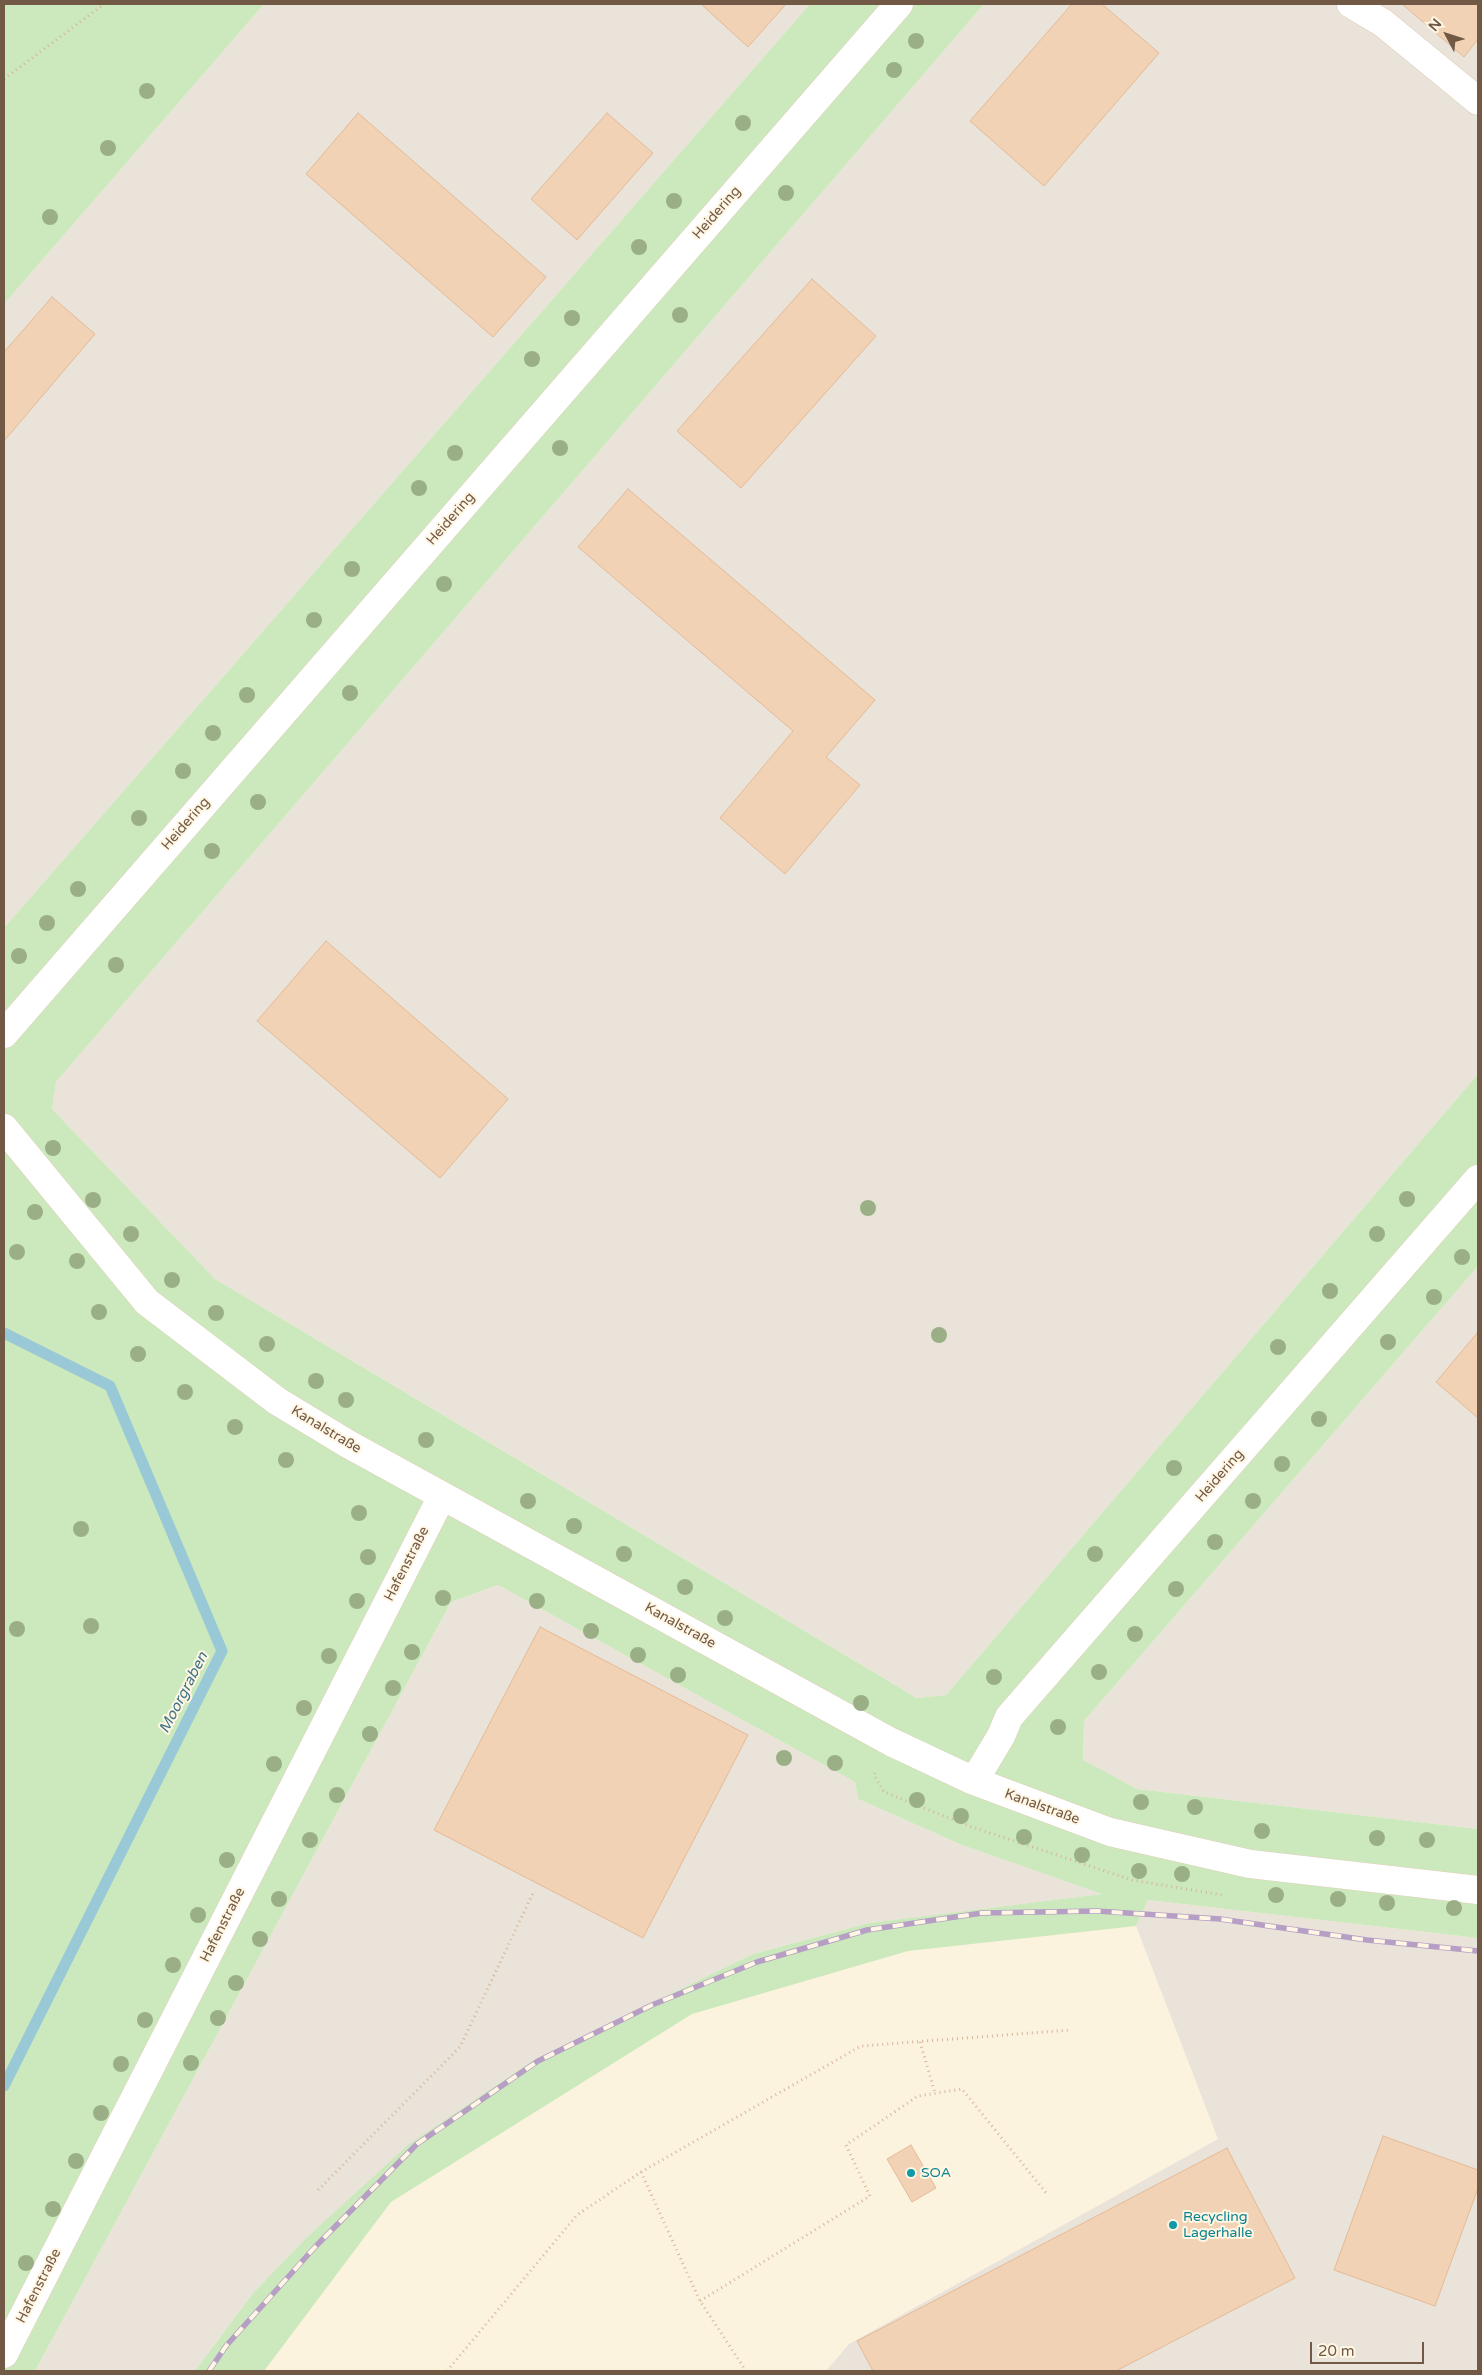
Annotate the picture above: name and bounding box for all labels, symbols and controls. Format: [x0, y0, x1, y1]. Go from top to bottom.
north arrow [1422, 10, 1472, 60]
text: N [1425, 15, 1445, 35]
street label: Heidering [689, 183, 745, 243]
street label: Heidering [423, 489, 479, 549]
street label: Heidering [158, 794, 214, 854]
street label: Kanalstraße [288, 1403, 364, 1457]
street label: Heidering [1192, 1446, 1248, 1506]
street label: Hafenstraße [381, 1524, 433, 1604]
street label: Kanalstraße [641, 1600, 719, 1652]
water label: Moorgraben [156, 1649, 212, 1737]
street label: Kanalstraße [1002, 1786, 1082, 1828]
street label: Hafenstraße [197, 1885, 249, 1965]
place label: SOA [921, 2165, 951, 2181]
marker: SOA [905, 2167, 917, 2179]
place label: Recycling Lagerhalle [1183, 2209, 1252, 2242]
marker: Recycling Lagerhalle [1167, 2219, 1179, 2231]
street label: Hafenstraße [13, 2246, 65, 2326]
scale bar [1312, 2332, 1426, 2364]
text: 20 m [1318, 2342, 1355, 2360]

